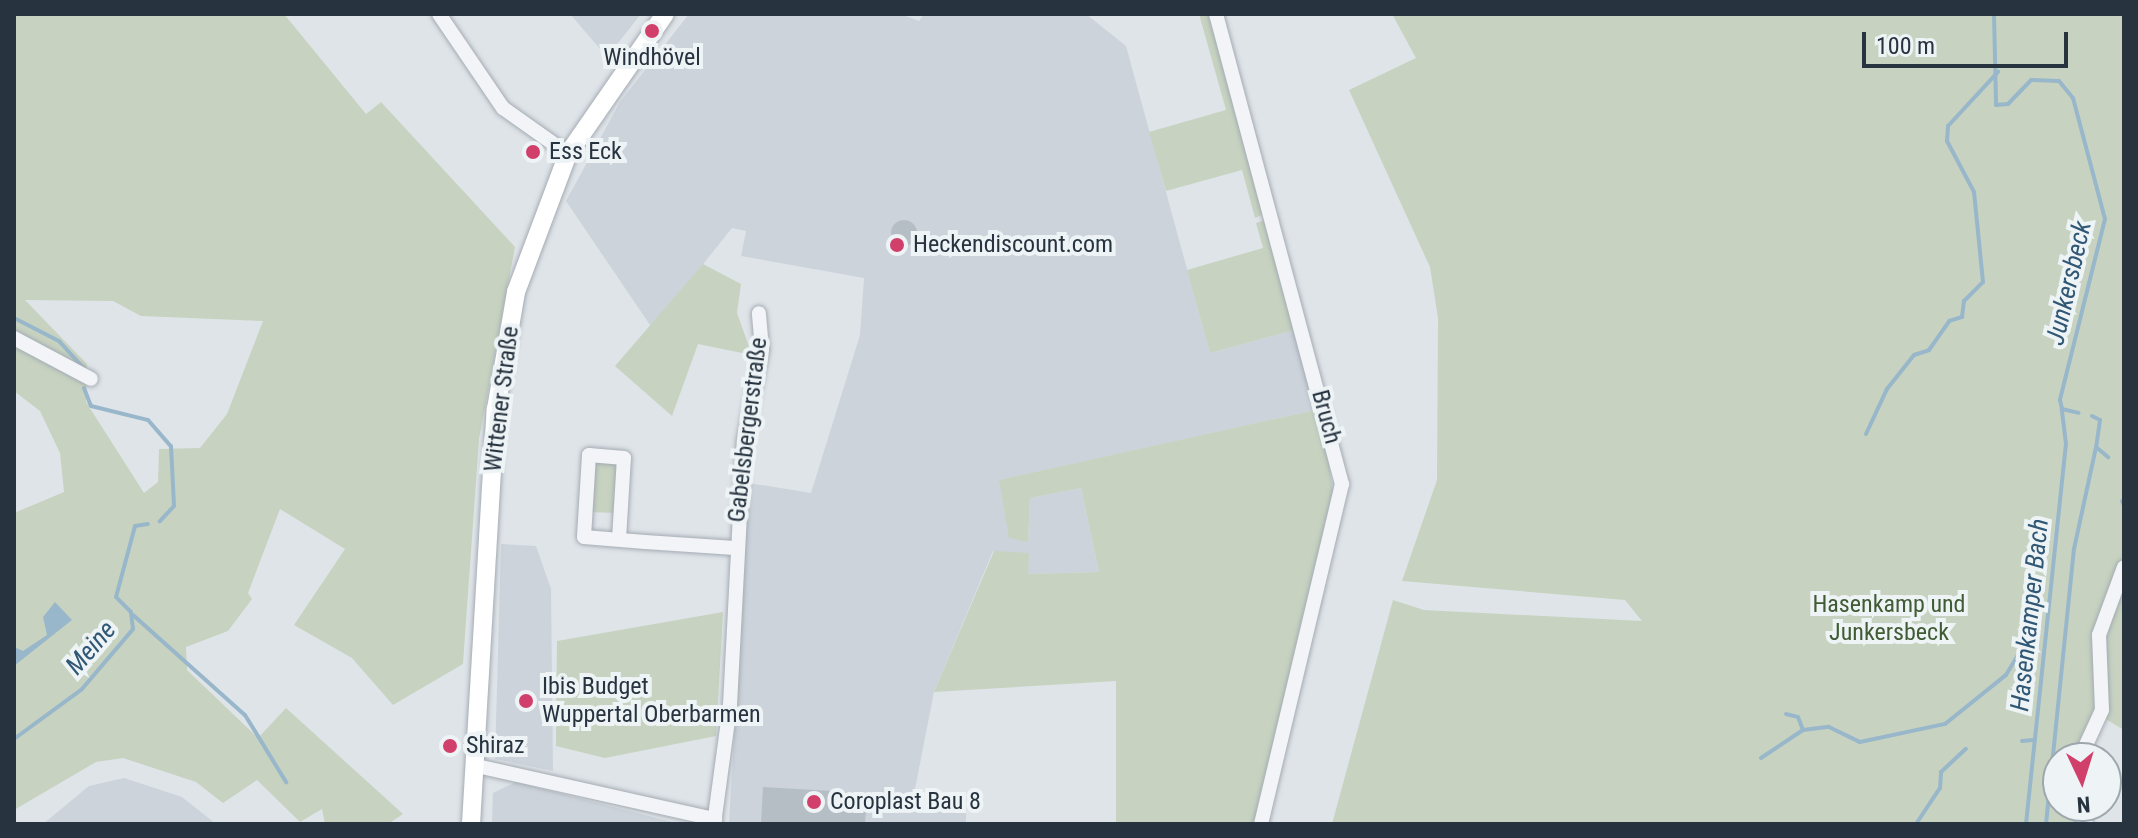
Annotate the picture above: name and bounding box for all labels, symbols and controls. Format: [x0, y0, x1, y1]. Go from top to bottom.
scale bar [1866, 16, 2072, 66]
marker: Windhövel [643, 22, 661, 40]
text: 100 m [1876, 32, 1935, 60]
place label: Windhövel [603, 44, 701, 72]
place label: Ess Eck [549, 138, 622, 166]
marker: Ess Eck [524, 143, 542, 161]
water label: Junkersbeck [2040, 218, 2098, 348]
place label: Heckendiscount.com [913, 231, 1113, 259]
marker: Heckendiscount.com [888, 236, 906, 254]
street label: Wittener Straße [479, 324, 525, 474]
street label: Gabelsbergerstraße [722, 336, 774, 524]
street label: Bruch [1305, 387, 1347, 447]
water label: Hasenkamper Bach [2004, 517, 2056, 713]
park label: Hasenkamp und Junkersbeck [1812, 591, 1966, 647]
water label: Meine [59, 615, 123, 681]
place label: Ibis Budget Wuppertal Oberbarmen [542, 673, 761, 729]
marker: Ibis Budget Wuppertal Oberbarmen [517, 692, 535, 710]
place label: Shiraz [466, 732, 524, 760]
marker: Shiraz [441, 737, 459, 755]
north arrow [2042, 742, 2122, 822]
place label: Coroplast Bau 8 [830, 788, 981, 816]
text: N [2076, 792, 2091, 817]
marker: Coroplast Bau 8 [805, 793, 823, 811]

